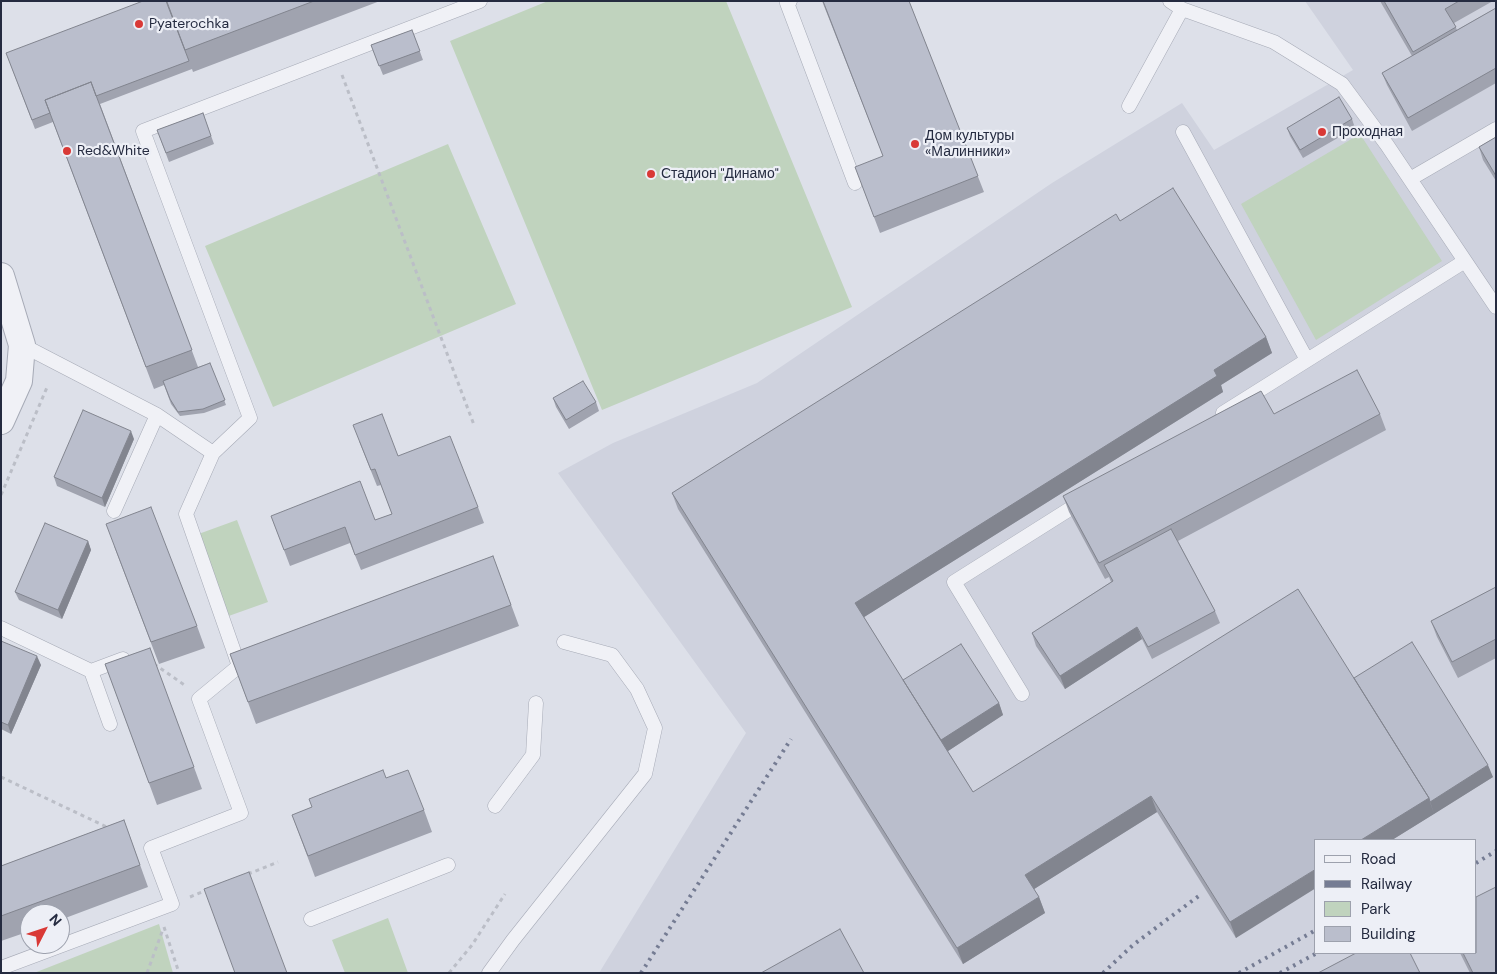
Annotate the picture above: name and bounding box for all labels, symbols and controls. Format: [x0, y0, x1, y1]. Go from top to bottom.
place label: Pyaterochka [149, 16, 229, 32]
marker: Pyaterochka [133, 18, 145, 30]
place label: Проходная [1332, 124, 1403, 140]
marker: Проходная [1316, 126, 1328, 138]
place label: Дом культуры «Малинники» [925, 128, 1014, 160]
marker: Дом культуры «Малинники» [909, 138, 921, 150]
place label: Red&White [77, 143, 150, 159]
marker: Red&White [61, 145, 73, 157]
place label: Стадион "Динамо" [661, 166, 779, 182]
marker: Стадион "Динамо" [645, 168, 657, 180]
legend [1314, 839, 1477, 954]
text: Road [1361, 849, 1396, 869]
text: Railway [1361, 874, 1412, 894]
text: Park [1361, 899, 1391, 919]
north arrow [20, 904, 70, 954]
text: N [45, 910, 66, 930]
text: Building [1361, 924, 1416, 944]

